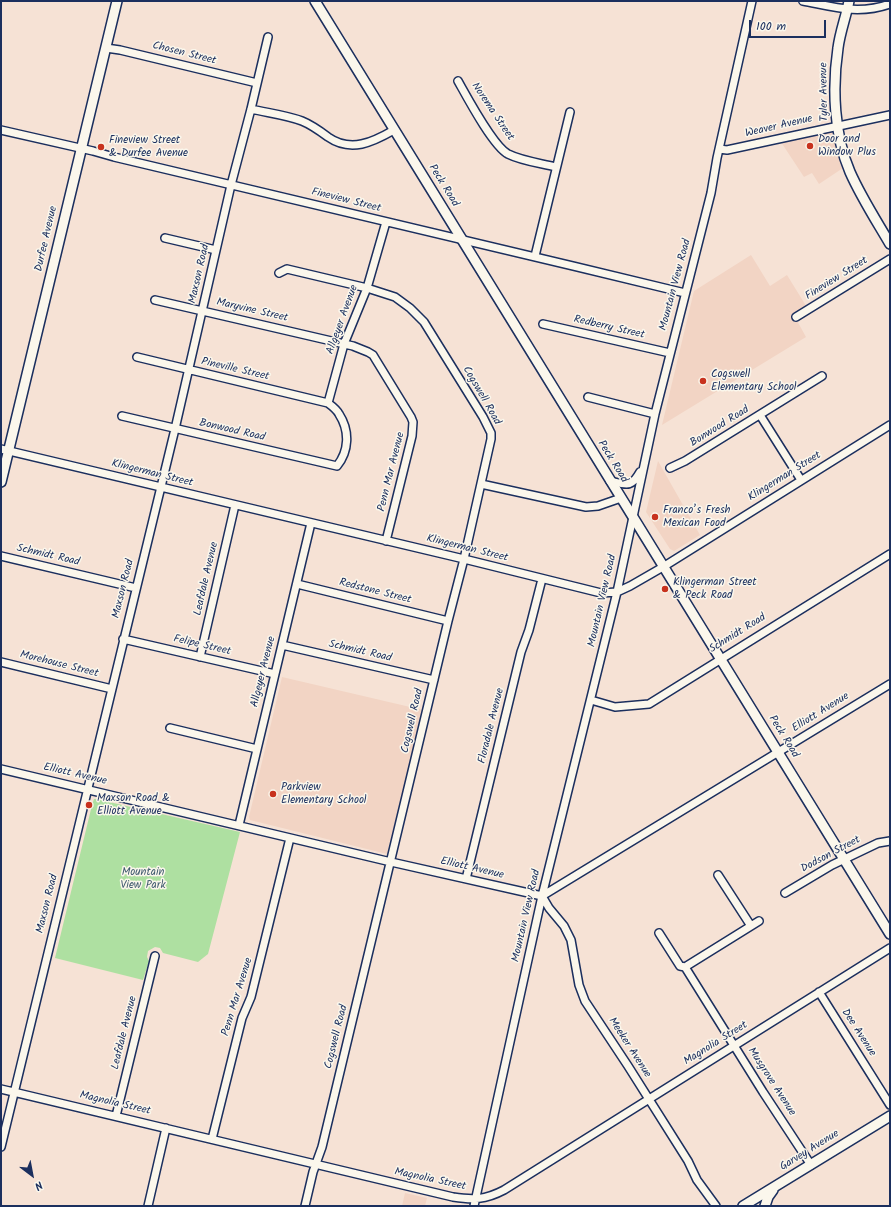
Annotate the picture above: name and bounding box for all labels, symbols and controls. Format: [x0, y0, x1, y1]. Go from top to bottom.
scale bar [751, 12, 828, 38]
text: 100 m [756, 17, 786, 36]
street label: Chosen Street [151, 40, 217, 68]
street label: Tyler Avenue [818, 62, 832, 122]
street label: Norema Street [468, 80, 516, 144]
street label: Weaver Avenue [744, 113, 814, 141]
place label: Door and Window Plus [818, 133, 876, 159]
place label: Fineview Street & Durfee Avenue [109, 134, 188, 160]
marker: Door and Window Plus [805, 141, 815, 151]
marker: Fineview Street & Durfee Avenue [96, 142, 106, 152]
street label: Peck Road [425, 162, 461, 210]
street label: Fineview Street [310, 186, 382, 216]
street label: Durfee Avenue [33, 205, 61, 273]
street label: Mountain View Road [657, 238, 695, 332]
street label: Maxson Road [187, 243, 213, 305]
street label: Fineview Street [803, 255, 871, 303]
street label: Allgeyer Avenue [324, 284, 362, 356]
street label: Maryvine Street [215, 296, 289, 326]
street label: Redberry Street [572, 313, 646, 343]
street label: Pineville Street [200, 356, 270, 384]
street label: Cogswell Road [459, 364, 503, 428]
place label: Cogswell Elementary School [711, 368, 797, 394]
marker: Cogswell Elementary School [698, 376, 708, 386]
street label: Bonwood Road [688, 404, 752, 450]
street label: Bonwood Road [198, 417, 266, 445]
street label: Penn Mar Avenue [376, 431, 408, 513]
street label: Peck Road [594, 438, 630, 486]
street label: Klingerman Street [746, 449, 824, 505]
street label: Klingerman Street [110, 457, 194, 491]
place label: Franco’s Fresh Mexican Food [663, 504, 730, 530]
marker: Franco’s Fresh Mexican Food [650, 512, 660, 522]
street label: Klingerman Street [425, 532, 509, 566]
street label: Leafdale Avenue [192, 541, 222, 617]
street label: Schmidt Road [15, 542, 81, 570]
street label: Mountain View Road [586, 554, 620, 648]
street label: Maxson Road [110, 558, 138, 620]
place label: Klingerman Street & Peck Road [673, 576, 757, 602]
street label: Redstone Street [338, 577, 412, 607]
marker: Klingerman Street & Peck Road [660, 584, 670, 594]
street label: Schmidt Road [707, 611, 769, 657]
street label: Felipe Street [172, 633, 232, 659]
street label: Allgeyer Avenue [249, 635, 279, 709]
street label: Schmidt Road [327, 638, 393, 666]
street label: Morehouse Street [18, 649, 100, 681]
street label: Floradale Avenue [476, 687, 508, 765]
street label: Cogswell Road [399, 688, 427, 754]
street label: Elliott Avenue [790, 690, 852, 736]
street label: Peck Road [765, 713, 801, 761]
street label: Elliott Avenue [42, 761, 108, 789]
place label: Parkview Elementary School [281, 781, 367, 807]
marker: Parkview Elementary School [268, 789, 278, 799]
place label: Maxson Road & Elliott Avenue [97, 792, 170, 818]
marker: Maxson Road & Elliott Avenue [84, 800, 94, 810]
street label: Dodson Street [799, 834, 863, 876]
street label: Elliott Avenue [439, 855, 505, 883]
park label: Mountain View Park [120, 866, 166, 892]
street label: Mountain View Road [510, 869, 544, 963]
street label: Maxson Road [34, 873, 62, 935]
street label: Penn Mar Avenue [220, 956, 256, 1038]
street label: Leafdale Avenue [109, 995, 141, 1071]
street label: Cogswell Road [323, 1004, 351, 1070]
street label: Dee Avenue [838, 1007, 878, 1059]
street label: Meeker Avenue [605, 1015, 653, 1081]
street label: Magnolia Street [682, 1019, 750, 1069]
street label: Musgrove Avenue [744, 1045, 798, 1119]
street label: Magnolia Street [78, 1089, 152, 1119]
street label: Garvey Avenue [778, 1128, 842, 1174]
north arrow [12, 1155, 52, 1195]
street label: Magnolia Street [393, 1166, 467, 1194]
text: N [31, 1176, 46, 1195]

